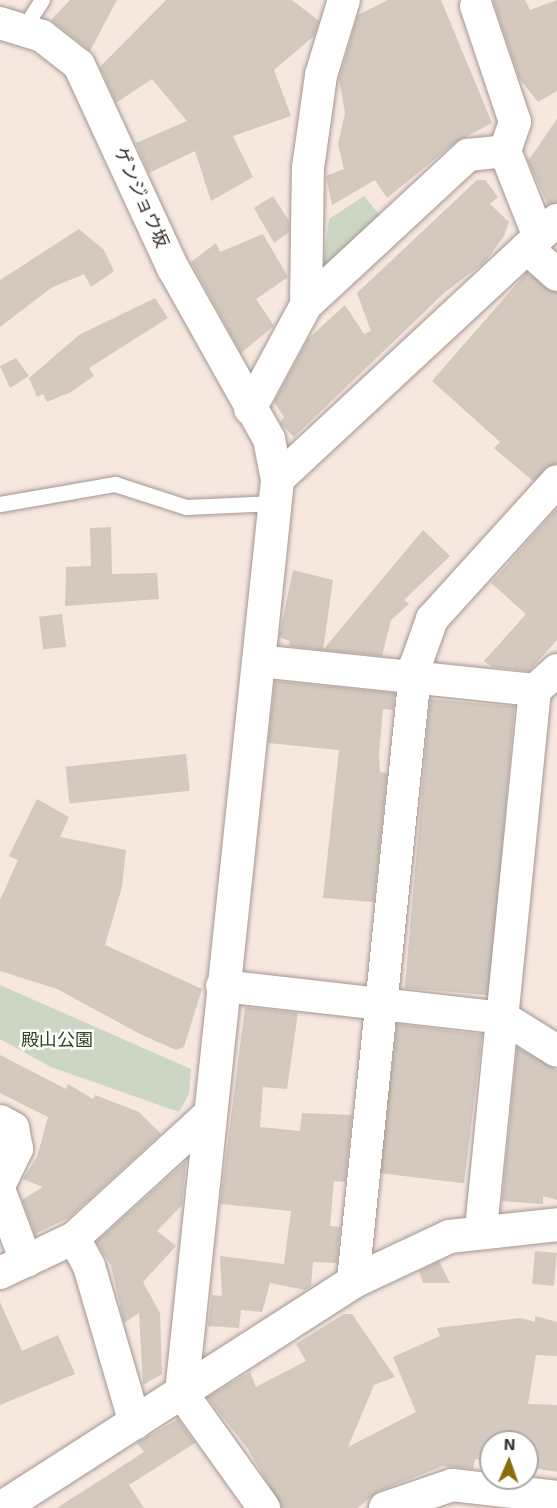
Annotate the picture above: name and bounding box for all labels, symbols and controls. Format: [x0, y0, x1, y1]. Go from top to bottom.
street label: ゲンジョウ坂 [110, 143, 174, 251]
park label: 殿山公園 [21, 1028, 93, 1050]
north arrow [479, 1430, 539, 1490]
text: N [503, 1434, 516, 1453]

